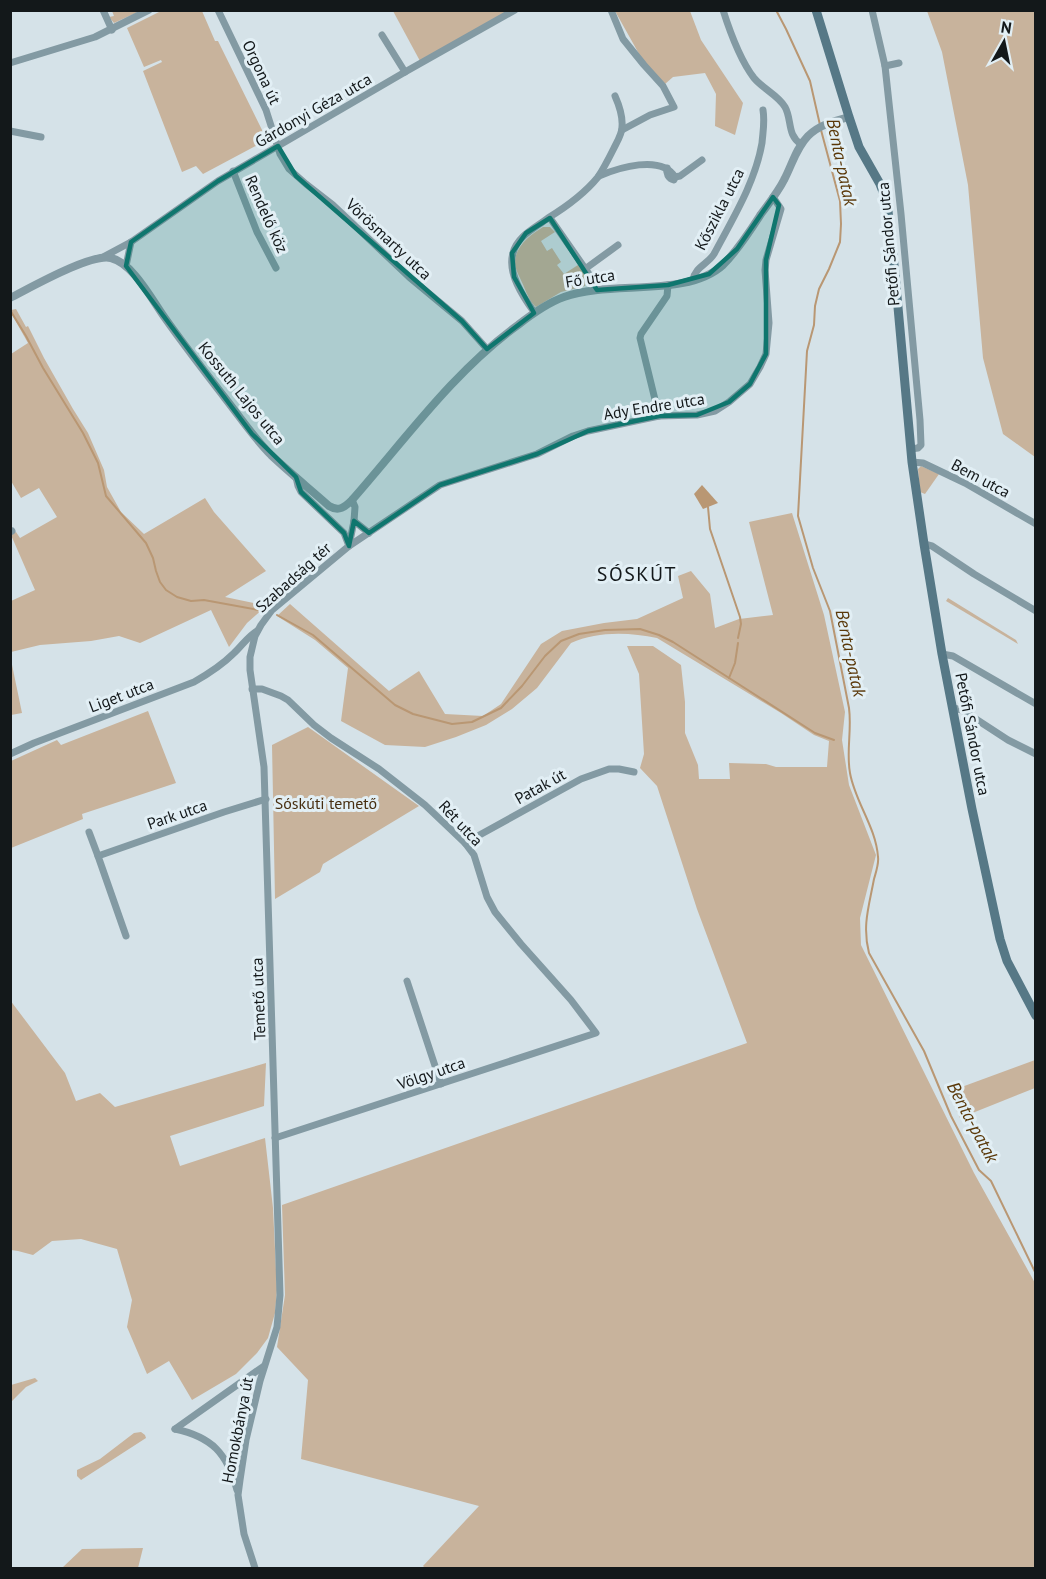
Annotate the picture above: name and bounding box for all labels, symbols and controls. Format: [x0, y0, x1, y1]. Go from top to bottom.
north arrow [974, 12, 1034, 72]
text: N [1000, 16, 1013, 38]
street label: Orgona út [238, 37, 286, 108]
street label: Gárdonyi Géza utca [251, 69, 375, 151]
water label: Benta-patak [822, 116, 863, 209]
street label: Kőszikla utca [690, 165, 748, 253]
street label: Rendelő köz [241, 172, 293, 256]
street label: Petőfi Sándor utca [873, 181, 903, 307]
street label: Vörösmarty utca [341, 193, 436, 284]
street label: Fő utca [564, 264, 616, 292]
street label: Kossuth Lajos utca [194, 337, 290, 449]
street label: Ady Endre utca [602, 388, 706, 424]
street label: Bem utca [948, 454, 1014, 502]
street label: Szabadság tér [251, 537, 335, 616]
district label: SÓSKÚT [597, 561, 677, 587]
water label: Benta-patak [831, 607, 872, 700]
street label: Petőfi Sándor utca [951, 671, 995, 797]
street label: Liget utca [86, 673, 156, 717]
street label: Patak út [511, 764, 569, 808]
park label: Sóskúti temető [275, 793, 377, 813]
street label: Park utca [144, 794, 210, 834]
street label: Rét utca [435, 796, 487, 850]
street label: Temető utca [247, 957, 269, 1041]
street label: Völgy utca [394, 1052, 467, 1094]
water label: Benta-patak [942, 1077, 1004, 1167]
street label: Homokbánya út [217, 1375, 257, 1485]

